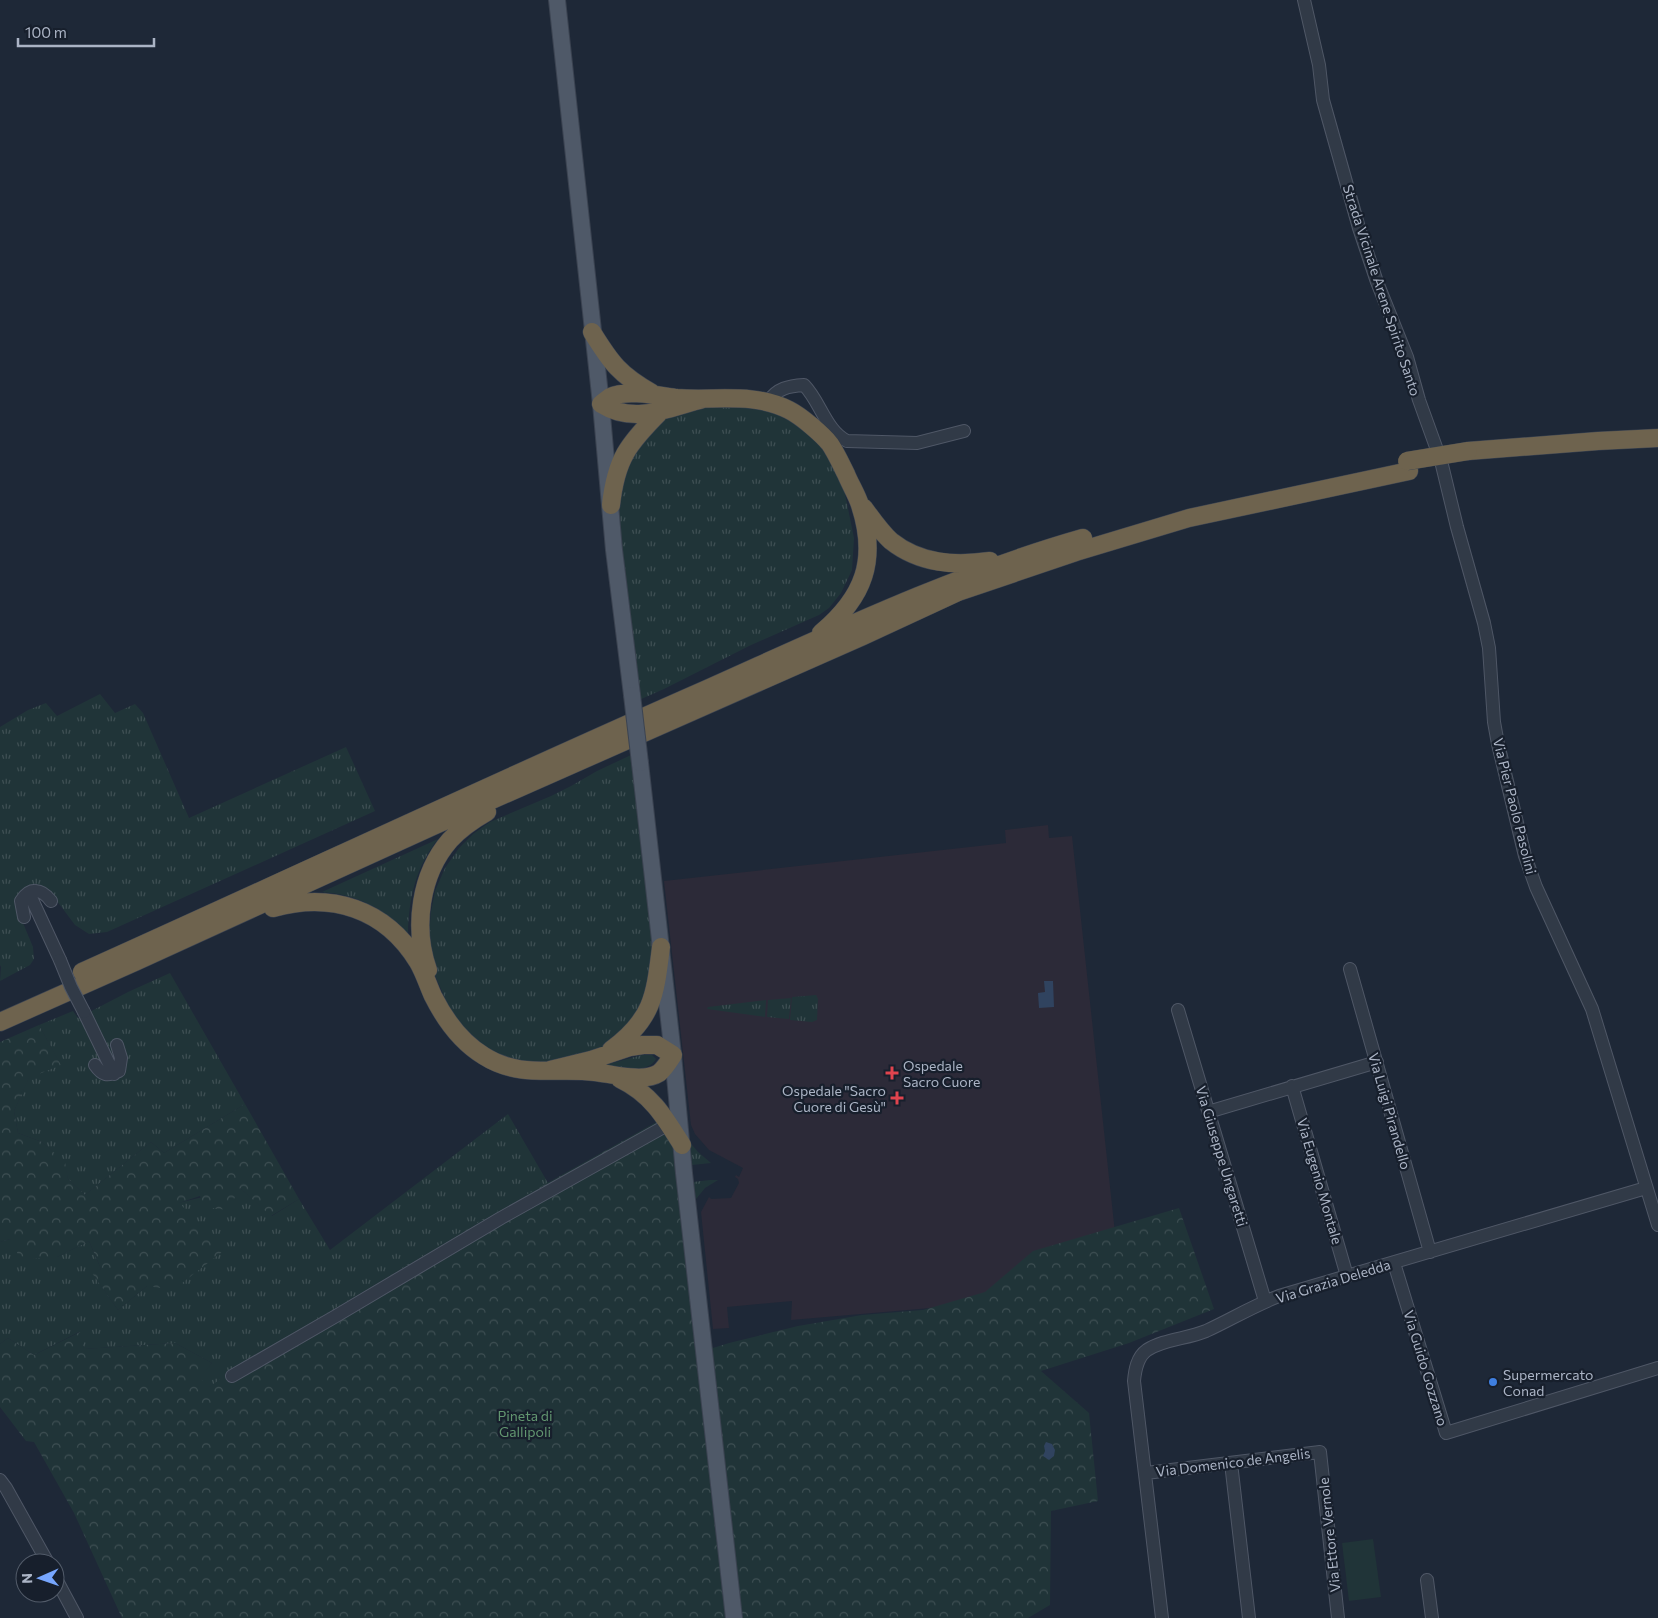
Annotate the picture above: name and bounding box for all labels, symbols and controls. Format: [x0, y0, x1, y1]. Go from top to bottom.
scale bar [18, 15, 154, 47]
text: 100 m [25, 23, 67, 41]
street label: Strada Vicinale Arene Spirito Santo [1340, 182, 1424, 398]
street label: Via Pier Paolo Pasolini [1490, 736, 1540, 876]
street label: Via Luigi Pirandello [1365, 1051, 1415, 1171]
place label: Ospedale Sacro Cuore [903, 1057, 980, 1090]
marker: Ospedale Sacro Cuore [885, 1066, 899, 1080]
place label: Ospedale "Sacro Cuore di Gesù" [782, 1082, 886, 1115]
street label: Via Giuseppe Ungaretti [1193, 1084, 1251, 1228]
marker: Ospedale "Sacro Cuore di Gesù" [890, 1091, 904, 1105]
street label: Via Eugenio Montale [1294, 1116, 1346, 1246]
street label: Via Grazia Deledda [1274, 1255, 1392, 1307]
street label: Via Guido Gozzano [1400, 1308, 1452, 1428]
place label: Supermercato Conad [1503, 1366, 1594, 1399]
marker: Supermercato Conad [1487, 1376, 1499, 1388]
park label: Pineta di Gallipoli [497, 1407, 553, 1440]
street label: Via Domenico de Angelis [1155, 1444, 1311, 1480]
street label: Via Ettore Vernole [1315, 1477, 1343, 1593]
north arrow [15, 1553, 65, 1603]
text: N [18, 1573, 35, 1584]

